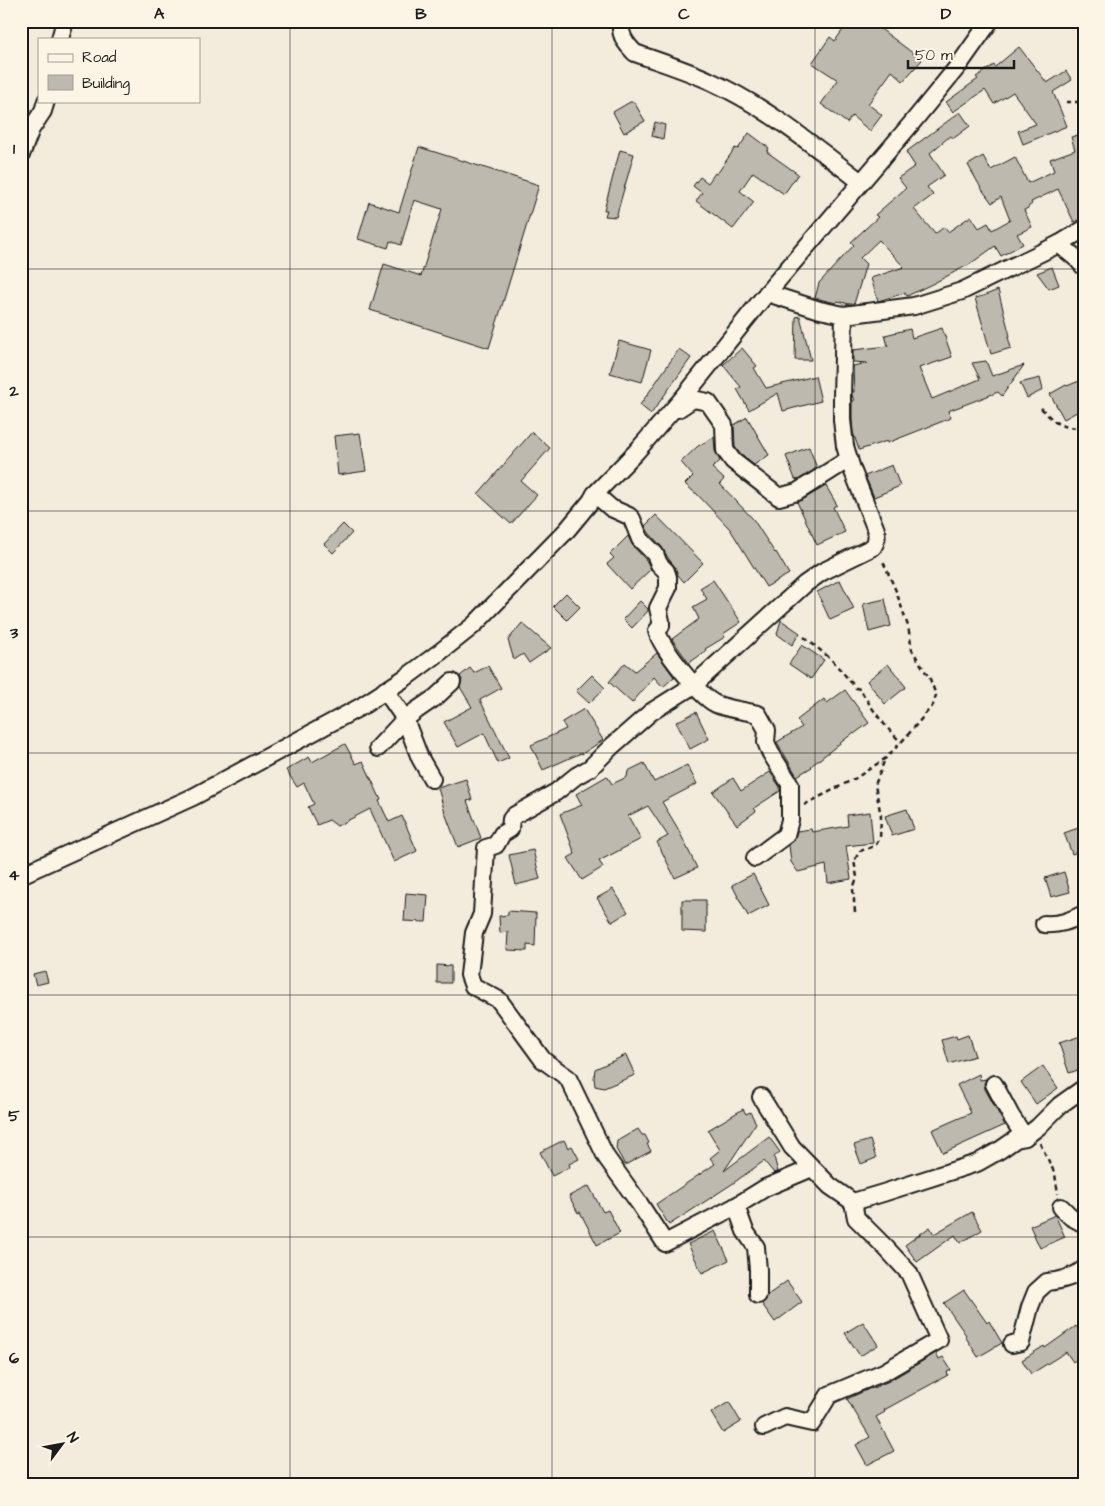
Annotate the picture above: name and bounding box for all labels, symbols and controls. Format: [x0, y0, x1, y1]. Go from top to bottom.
text: A [154, 3, 165, 25]
text: B [415, 3, 427, 25]
text: C [678, 3, 690, 25]
text: D [941, 3, 952, 25]
legend [38, 38, 200, 102]
scale bar [908, 38, 1014, 70]
text: 50 m [915, 45, 953, 66]
text: Road [82, 47, 117, 68]
text: Building [82, 73, 130, 95]
text: 1 [13, 138, 16, 160]
text: 2 [8, 380, 19, 402]
text: 3 [9, 622, 19, 644]
text: 4 [9, 864, 20, 886]
text: 5 [8, 1105, 20, 1127]
text: 6 [9, 1347, 19, 1369]
north arrow [38, 1418, 88, 1468]
text: N [61, 1429, 83, 1447]

